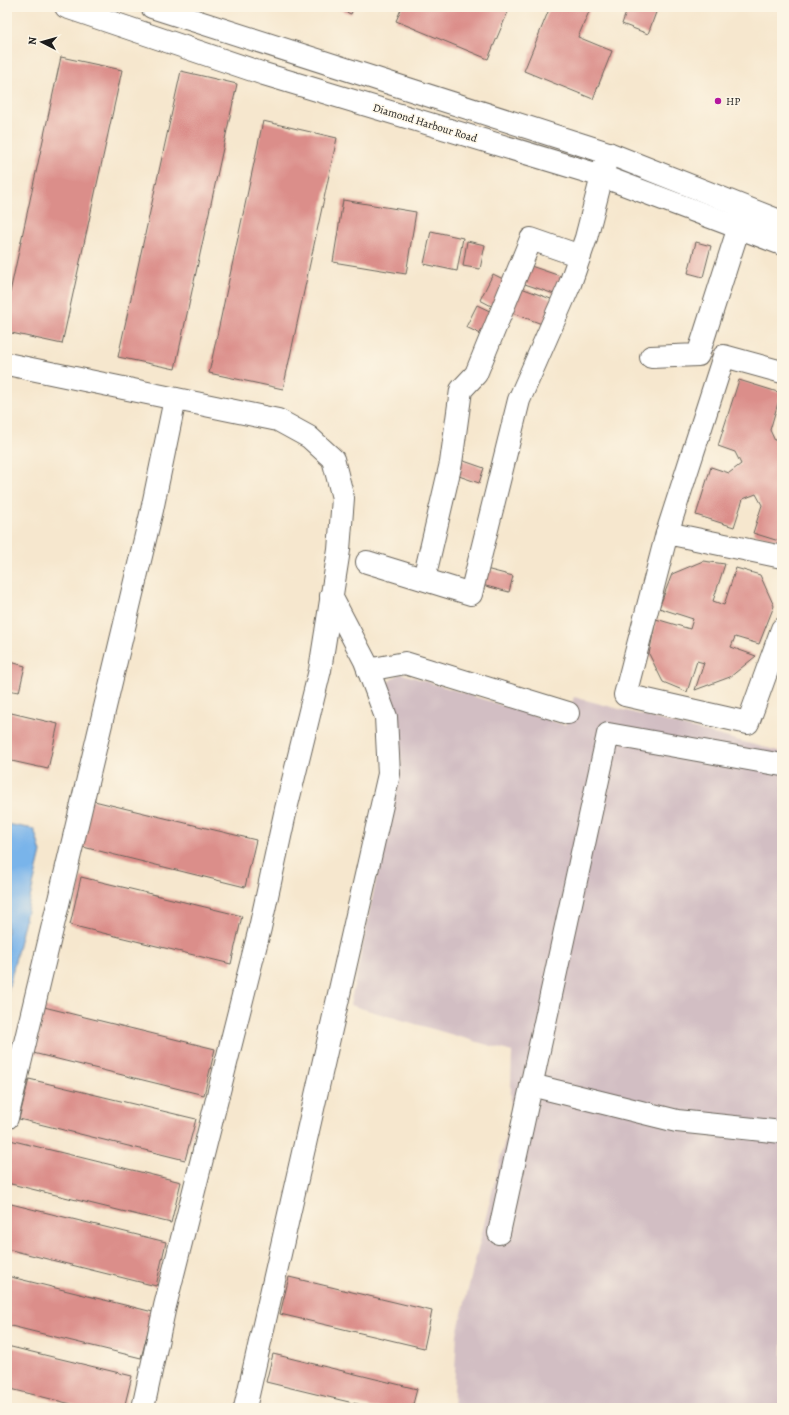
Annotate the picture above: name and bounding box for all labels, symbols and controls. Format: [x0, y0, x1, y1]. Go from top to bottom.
north arrow [22, 22, 62, 62]
text: N [25, 36, 40, 46]
place label: HP [726, 94, 740, 109]
marker: HP [713, 96, 723, 106]
street label: Diamond Harbour Road [371, 100, 479, 146]

